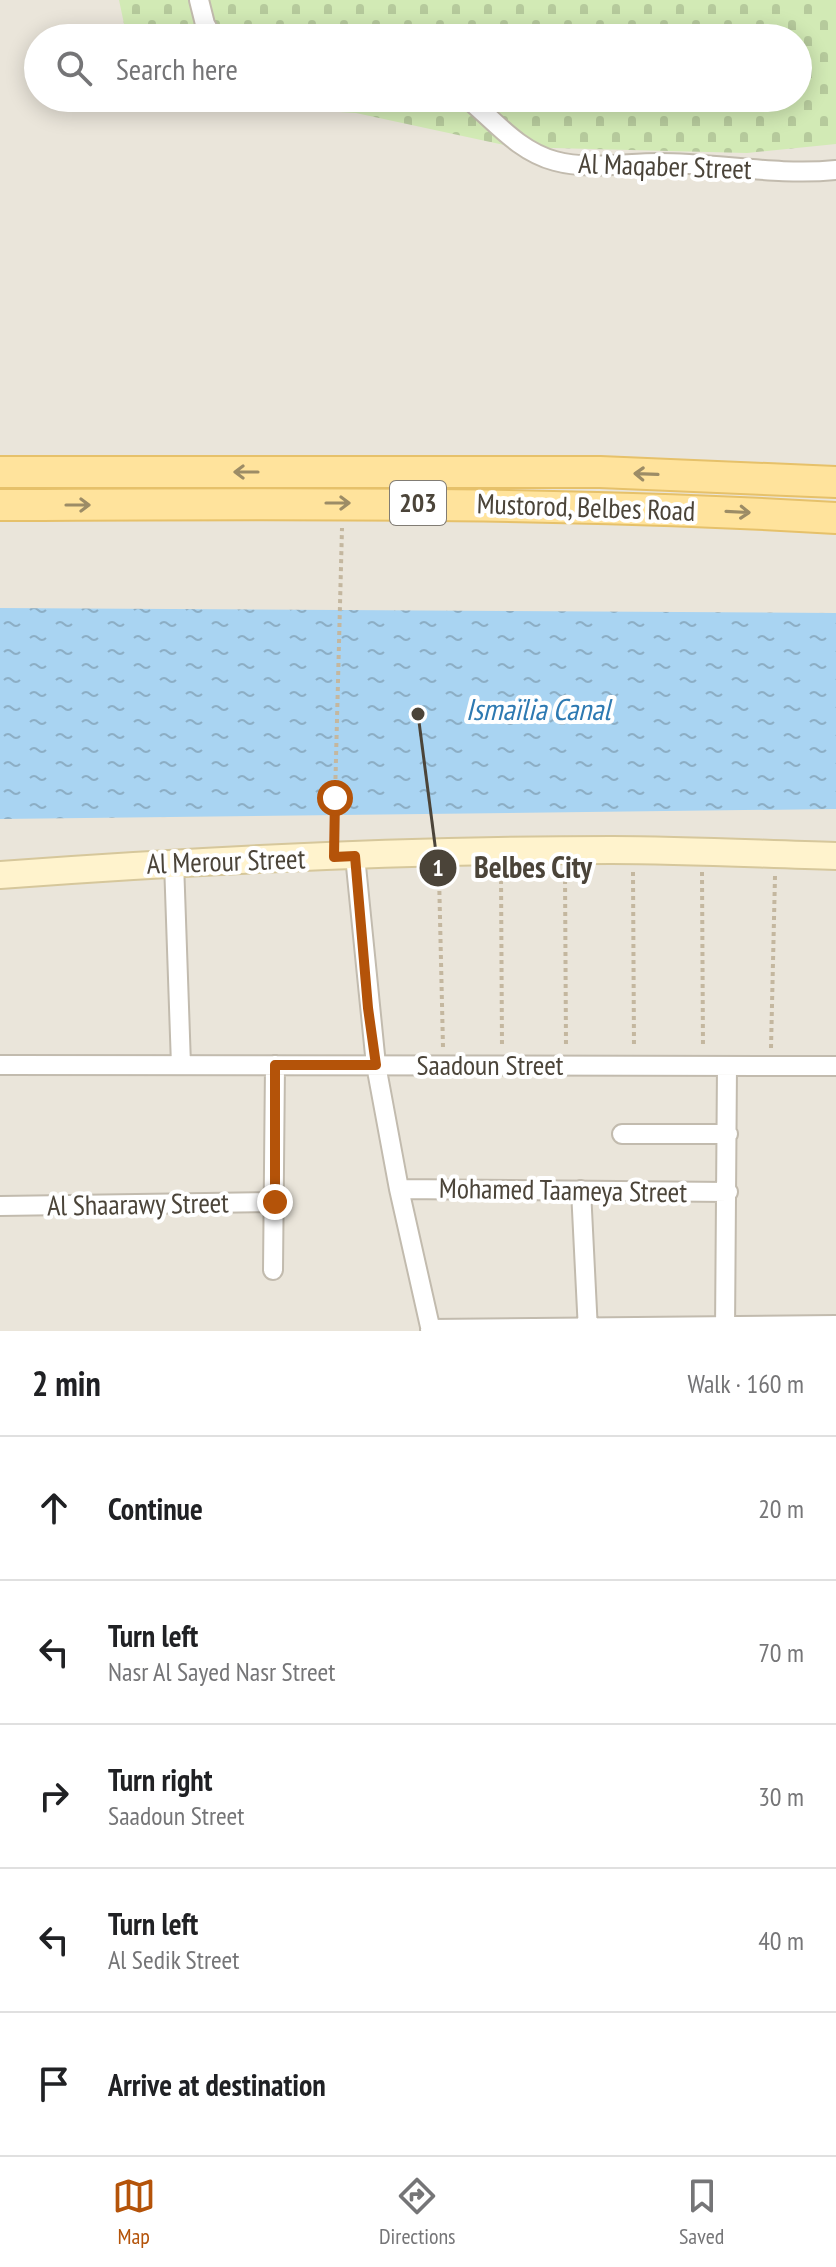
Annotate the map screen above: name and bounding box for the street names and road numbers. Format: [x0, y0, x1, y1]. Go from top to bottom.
street label: Al Maqaber Street [578, 144, 753, 187]
road number: 203 [390, 481, 446, 525]
street label: Mustorod, Belbes Road [476, 484, 696, 529]
street label: Al Merour Street [146, 839, 306, 882]
street label: Saadoun Street [417, 1046, 564, 1083]
street label: Mohamed Taameya Street [439, 1169, 688, 1210]
street label: Al Shaarawy Street [47, 1183, 229, 1224]

